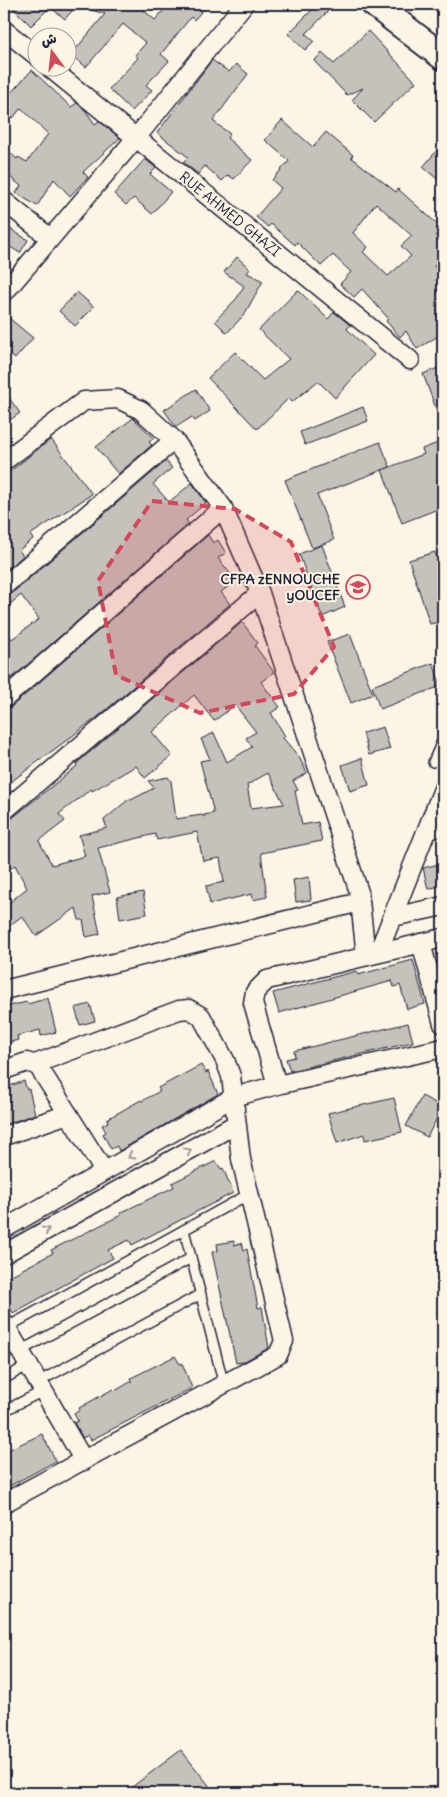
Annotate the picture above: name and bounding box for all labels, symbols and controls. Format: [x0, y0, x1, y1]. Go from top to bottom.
north arrow [28, 28, 78, 78]
text: ش [39, 29, 58, 50]
street label: RUE AHMED GHAZI [176, 168, 284, 260]
place label: CFPA zENNOUCHE yOUCEF [221, 570, 340, 604]
school or university icon: CFPA zENNOUCHE yOUCEF [345, 574, 371, 600]
one-way arrow [183, 1147, 192, 1157]
one-way arrow [127, 1149, 136, 1159]
one-way arrow [41, 1226, 50, 1236]

